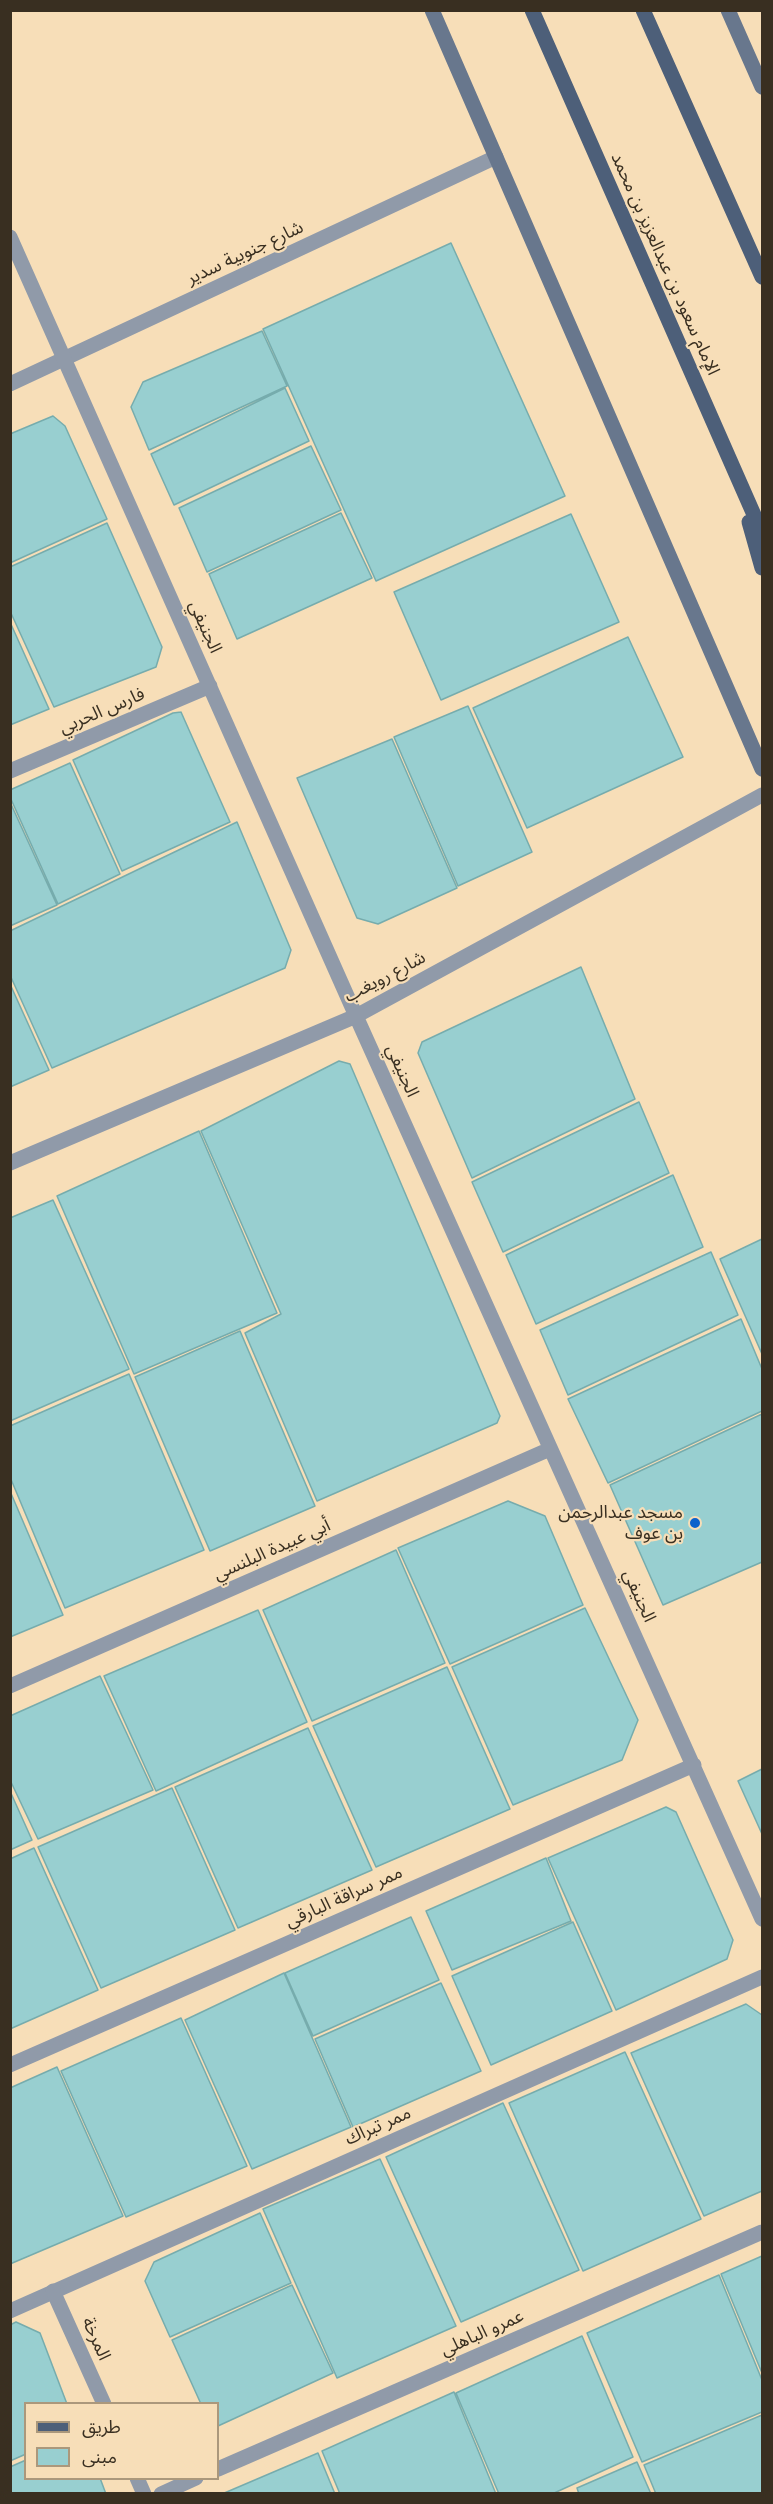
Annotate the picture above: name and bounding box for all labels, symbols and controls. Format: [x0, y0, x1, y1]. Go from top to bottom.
street label: الإمام سعود بن عبدالعزيز بن محمد [606, 149, 724, 379]
street label: شارع جنوبية سدير [183, 217, 307, 289]
street label: الجنيفي [184, 597, 226, 657]
street label: فارس الحربي [56, 683, 148, 739]
street label: شارع رويغب [341, 947, 429, 1007]
street label: الجنيفي [381, 1041, 423, 1101]
place label: مسجد عبدالرحمن بن عوف [558, 1502, 683, 1544]
street label: أبي عبيدة البلنسي [210, 1515, 334, 1585]
marker: مسجد عبدالرحمن بن عوف [688, 1516, 702, 1530]
street label: الجنيفي [618, 1566, 660, 1626]
street label: ممر سراقة البارقي [282, 1862, 406, 1932]
street label: ممر تبراك [342, 2102, 414, 2150]
street label: عمرو الباهلي [437, 2305, 527, 2361]
street label: المرخة [77, 2314, 115, 2364]
legend [24, 2402, 219, 2480]
text: طريق [82, 2416, 121, 2438]
text: مبنى [82, 2446, 117, 2468]

